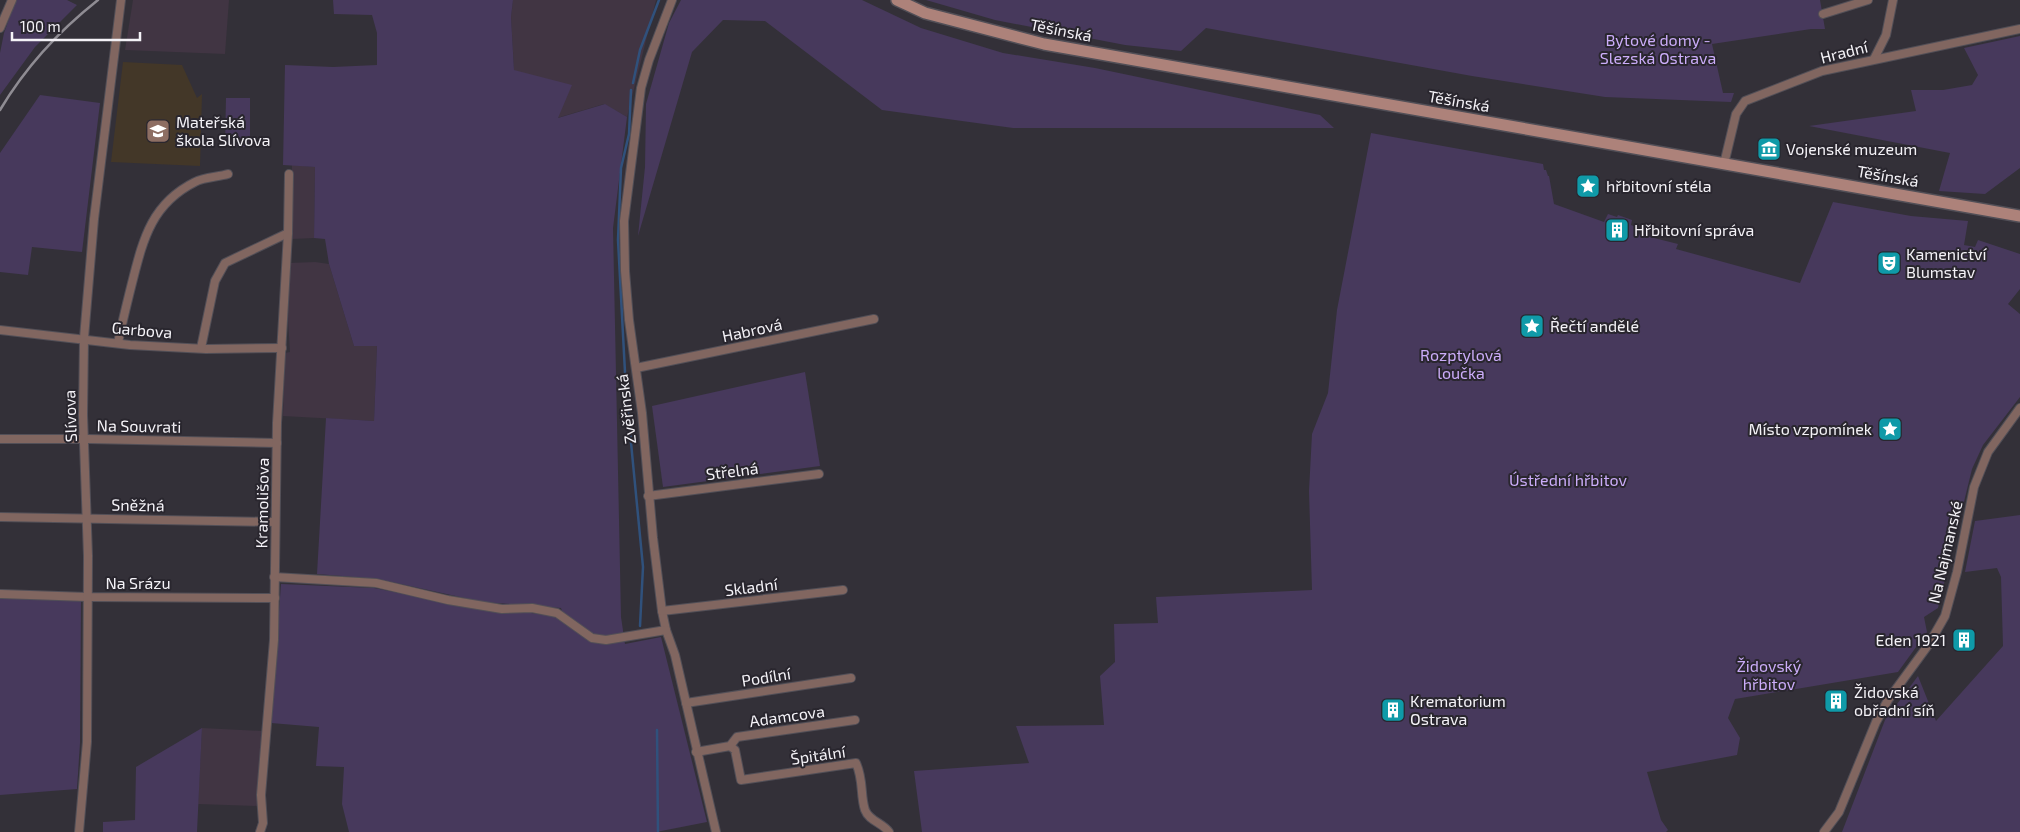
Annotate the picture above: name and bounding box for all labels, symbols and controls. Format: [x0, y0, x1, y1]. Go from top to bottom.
scale bar [12, 10, 140, 42]
street label: Těšínská [1029, 14, 1094, 45]
text: 100 m [20, 17, 61, 35]
park label: Bytové domy - Slezská Ostrava [1600, 30, 1716, 67]
street label: Hradní [1818, 36, 1871, 67]
street label: Těšínská [1427, 86, 1492, 115]
place label: Mateřská škola Slívova [176, 112, 271, 149]
school or university icon: Mateřská škola Slívova [145, 118, 171, 144]
museum icon: Vojenské muzeum [1756, 136, 1782, 162]
place label: Vojenské muzeum [1786, 139, 1917, 159]
street label: Těšínská [1856, 161, 1921, 190]
place icon: hřbitovní stéla [1575, 173, 1601, 199]
place label: hřbitovní stéla [1606, 176, 1712, 195]
building icon: Hřbitovní správa [1604, 217, 1630, 243]
place label: Hřbitovní správa [1634, 220, 1754, 239]
place label: Kamenictví Blumstav [1906, 244, 1988, 281]
theatre icon: Kamenictví Blumstav [1876, 250, 1902, 276]
place icon: Řečtí andělé [1519, 313, 1545, 339]
street label: Habrová [720, 314, 784, 345]
place label: Řečtí andělé [1550, 316, 1639, 335]
street label: Garbova [111, 317, 173, 342]
park label: Rozptylová loučka [1420, 345, 1502, 382]
street label: Zvěřinská [612, 373, 639, 445]
street label: Slívova [59, 390, 80, 442]
street label: Na Souvrati [97, 415, 181, 436]
place icon: Místo vzpomínek [1877, 416, 1903, 442]
place label: Místo vzpomínek [1748, 419, 1872, 438]
street label: Kramolišova [251, 457, 272, 549]
street label: Střelná [705, 458, 759, 483]
park label: Ústřední hřbitov [1509, 470, 1628, 489]
street label: Sněžná [111, 495, 165, 514]
street label: Na Najmanské [1924, 499, 1966, 605]
street label: Na Srázu [105, 573, 171, 592]
street label: Skladní [723, 574, 779, 599]
building icon: Eden 1921 [1951, 627, 1977, 653]
place label: Eden 1921 [1876, 630, 1946, 649]
park label: Židovský hřbitov [1737, 656, 1802, 693]
street label: Podílní [740, 663, 793, 690]
place label: Židovská obřadní síň [1854, 682, 1935, 719]
building icon: Židovská obřadní síň [1823, 688, 1849, 714]
place label: Krematorium Ostrava [1410, 691, 1506, 728]
building icon: Krematorium Ostrava [1380, 697, 1406, 723]
street label: Adamcova [748, 701, 826, 730]
street label: Špitální [789, 741, 848, 768]

